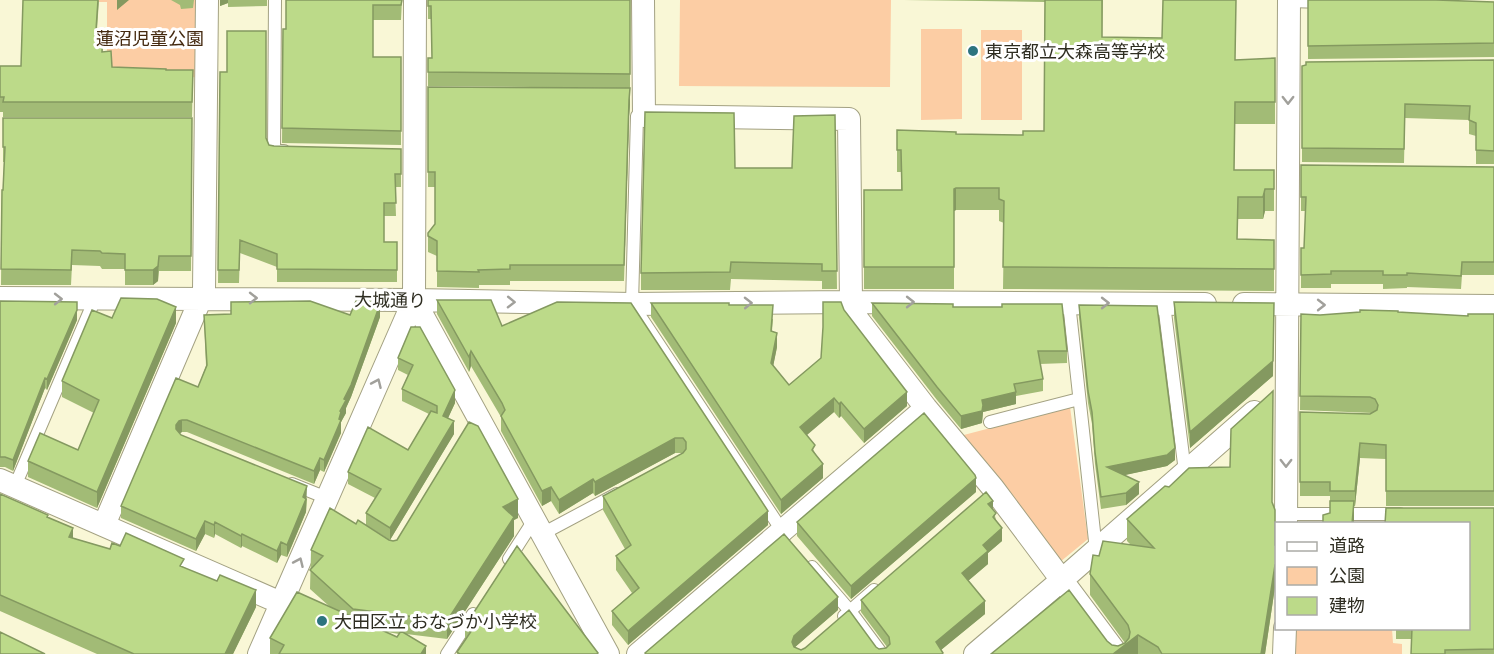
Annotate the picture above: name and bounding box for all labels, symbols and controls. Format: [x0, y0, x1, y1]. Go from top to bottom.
park label: 蓮沼児童公園 [96, 26, 204, 51]
place label: 東京都立大森高等学校 [985, 39, 1165, 64]
marker: 東京都立大森高等学校 [966, 44, 980, 58]
one-way arrow [1282, 96, 1294, 105]
street label: 大城通り [354, 287, 426, 313]
one-way arrow [54, 292, 63, 305]
one-way arrow [249, 292, 258, 305]
one-way arrow [507, 296, 516, 308]
one-way arrow [905, 296, 914, 308]
one-way arrow [744, 297, 753, 309]
one-way arrow [1100, 297, 1109, 309]
one-way arrow [1316, 299, 1325, 311]
one-way arrow [370, 379, 382, 390]
one-way arrow [1280, 459, 1292, 468]
legend [1275, 522, 1470, 630]
text: 道路 [1329, 533, 1365, 558]
one-way arrow [292, 557, 304, 568]
text: 公園 [1329, 563, 1365, 588]
text: 建物 [1329, 593, 1365, 618]
place label: 大田区立 おなづか小学校 [334, 609, 537, 634]
marker: 大田区立 おなづか小学校 [315, 614, 329, 628]

